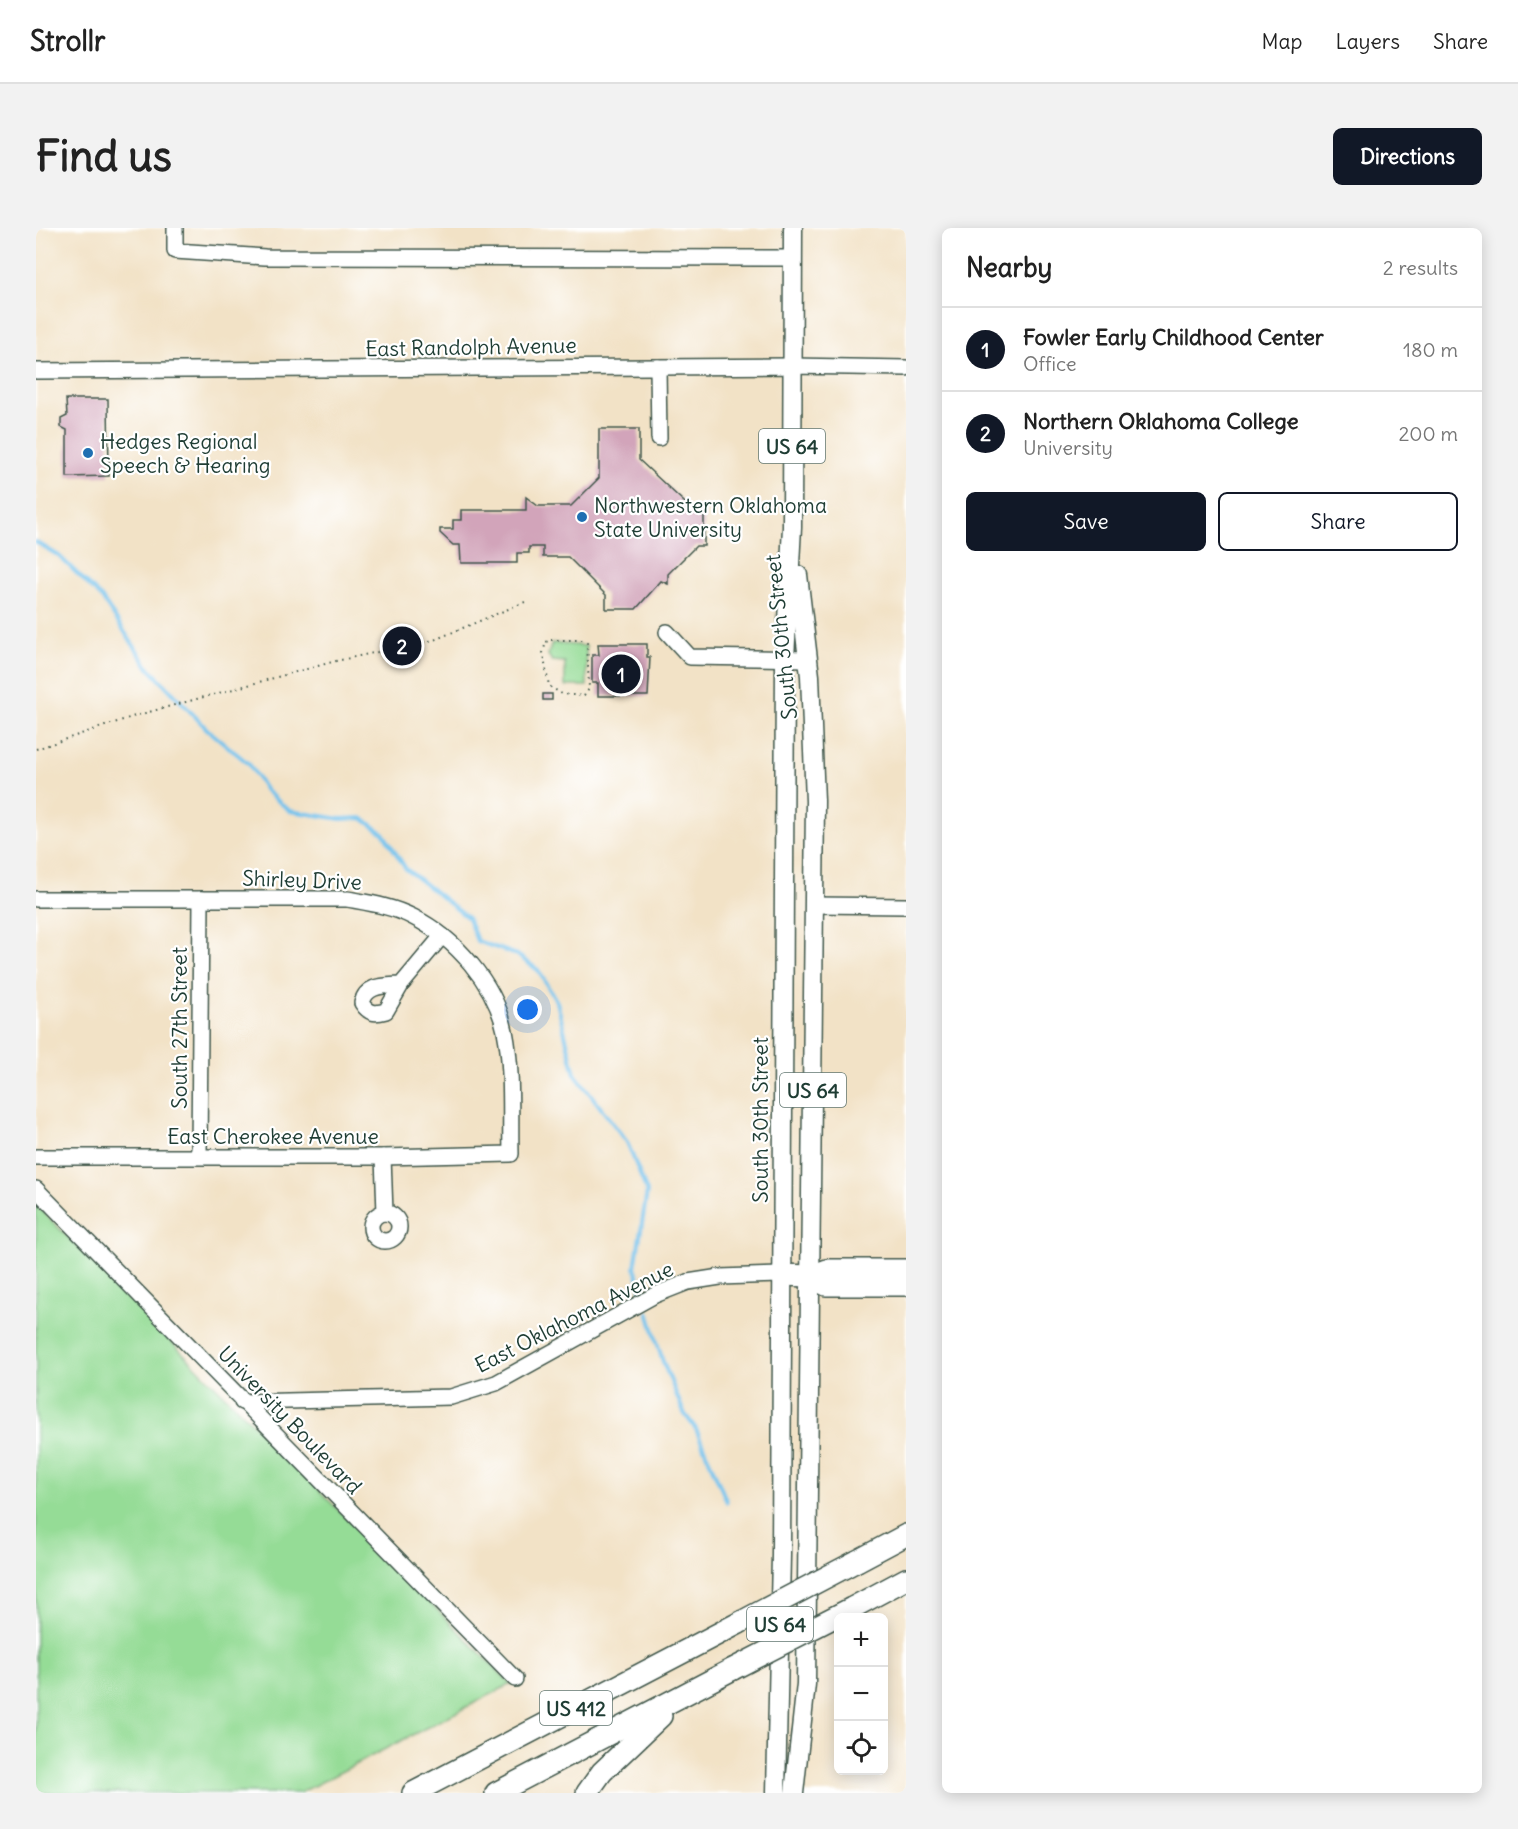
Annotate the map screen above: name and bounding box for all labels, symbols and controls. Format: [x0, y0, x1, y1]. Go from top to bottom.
text: Strollr [30, 23, 105, 59]
text: Map [1262, 28, 1302, 55]
text: Layers [1335, 28, 1400, 55]
text: Share [1433, 28, 1488, 55]
button: Directions [1333, 128, 1482, 185]
text: Find us [36, 130, 172, 182]
text: Nearby [966, 251, 1052, 284]
text: 2 results [1383, 255, 1458, 280]
text: Fowler Early Childhood Center [1023, 323, 1324, 351]
street label: East Randolph Avenue [365, 332, 577, 362]
text: 1 [982, 337, 989, 362]
text: 180 m [1403, 337, 1458, 362]
text: Office [1023, 351, 1077, 376]
text: Northern Oklahoma College [1023, 407, 1299, 435]
text: 2 [980, 421, 991, 446]
text: 200 m [1398, 421, 1458, 446]
place label: Hedges Regional Speech & Hearing [100, 428, 271, 479]
road number: US 64 [759, 429, 825, 463]
text: University [1023, 435, 1113, 460]
marker: Hedges Regional Speech & Hearing [81, 446, 95, 460]
place label: Northwestern Oklahoma State University [594, 492, 827, 543]
button: Save [966, 492, 1206, 551]
button: Share [1218, 492, 1458, 551]
marker: Northwestern Oklahoma State University [575, 510, 589, 524]
street label: South 30th Street [759, 553, 803, 721]
pin: 2 [382, 624, 422, 668]
pin: 1 [602, 652, 640, 696]
street label: Shirley Drive [242, 864, 362, 896]
street label: South 27th Street [166, 947, 193, 1109]
your location [513, 995, 542, 1024]
street label: South 30th Street [747, 1037, 774, 1203]
road number: US 64 [780, 1073, 846, 1107]
street label: East Cherokee Avenue [167, 1123, 379, 1150]
street label: East Oklahoma Avenue [470, 1255, 678, 1379]
street label: University Boulevard [212, 1340, 368, 1500]
road number: US 64 [747, 1607, 813, 1641]
map controls [834, 1613, 888, 1775]
button: + [834, 1613, 888, 1667]
button: − [834, 1667, 888, 1721]
road number: US 412 [540, 1691, 612, 1725]
button: locate [834, 1721, 888, 1775]

